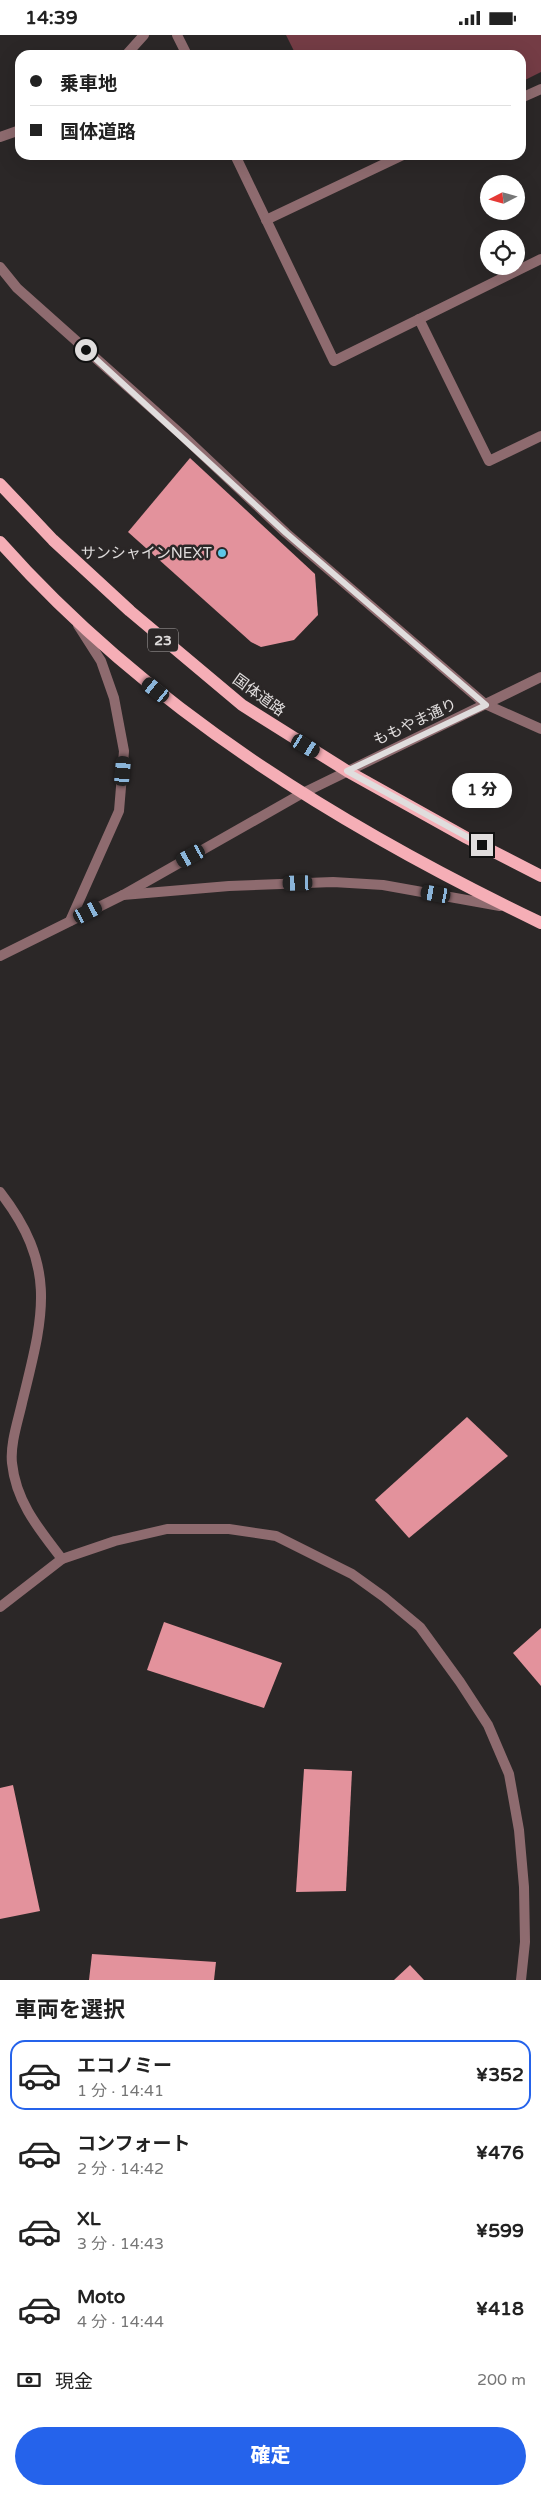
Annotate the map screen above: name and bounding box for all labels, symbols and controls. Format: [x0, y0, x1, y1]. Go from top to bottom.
text: 14:39 [25, 7, 78, 29]
text: 乗車地 [60, 73, 117, 95]
text: 国体道路 [60, 121, 136, 143]
north arrow [480, 175, 525, 220]
map controls [480, 175, 525, 275]
button: locate [480, 230, 525, 275]
route start [75, 339, 97, 361]
place label: サンシャインNEXT [81, 544, 212, 562]
marker: サンシャインNEXT [216, 547, 228, 559]
road number: 23 [148, 629, 178, 651]
street label: 国体道路 [229, 670, 289, 720]
car [139, 675, 172, 705]
street label: ももやま通り [370, 695, 460, 749]
car [289, 732, 322, 760]
car [114, 755, 131, 787]
callout: 1 分 [452, 773, 512, 807]
text: 1 分 [467, 780, 497, 800]
route end [471, 834, 493, 856]
car [174, 842, 207, 870]
car [282, 875, 313, 891]
car [419, 884, 452, 904]
car [71, 899, 104, 925]
text: 車両を選択 [15, 1997, 125, 2023]
icon: car [17, 2053, 62, 2098]
text: エコノミー [77, 2055, 172, 2077]
text: ¥352 [476, 2064, 524, 2086]
text: 1 分 · 14:41 [77, 2081, 164, 2101]
icon: car [17, 2131, 62, 2176]
text: コンフォート [77, 2133, 190, 2155]
text: ¥476 [476, 2142, 524, 2164]
text: 2 分 · 14:42 [77, 2159, 164, 2179]
text: XL [77, 2208, 101, 2230]
icon: car [17, 2209, 62, 2254]
text: ¥599 [476, 2220, 524, 2242]
text: 3 分 · 14:43 [77, 2234, 164, 2254]
text: Moto [77, 2286, 125, 2308]
icon: car [17, 2287, 62, 2332]
text: ¥418 [476, 2298, 524, 2320]
text: 4 分 · 14:44 [77, 2312, 164, 2332]
icon: cash [15, 2366, 43, 2394]
text: 200 m [477, 2370, 526, 2390]
text: 現金 [55, 2371, 93, 2393]
button: 確定 [15, 2427, 526, 2485]

